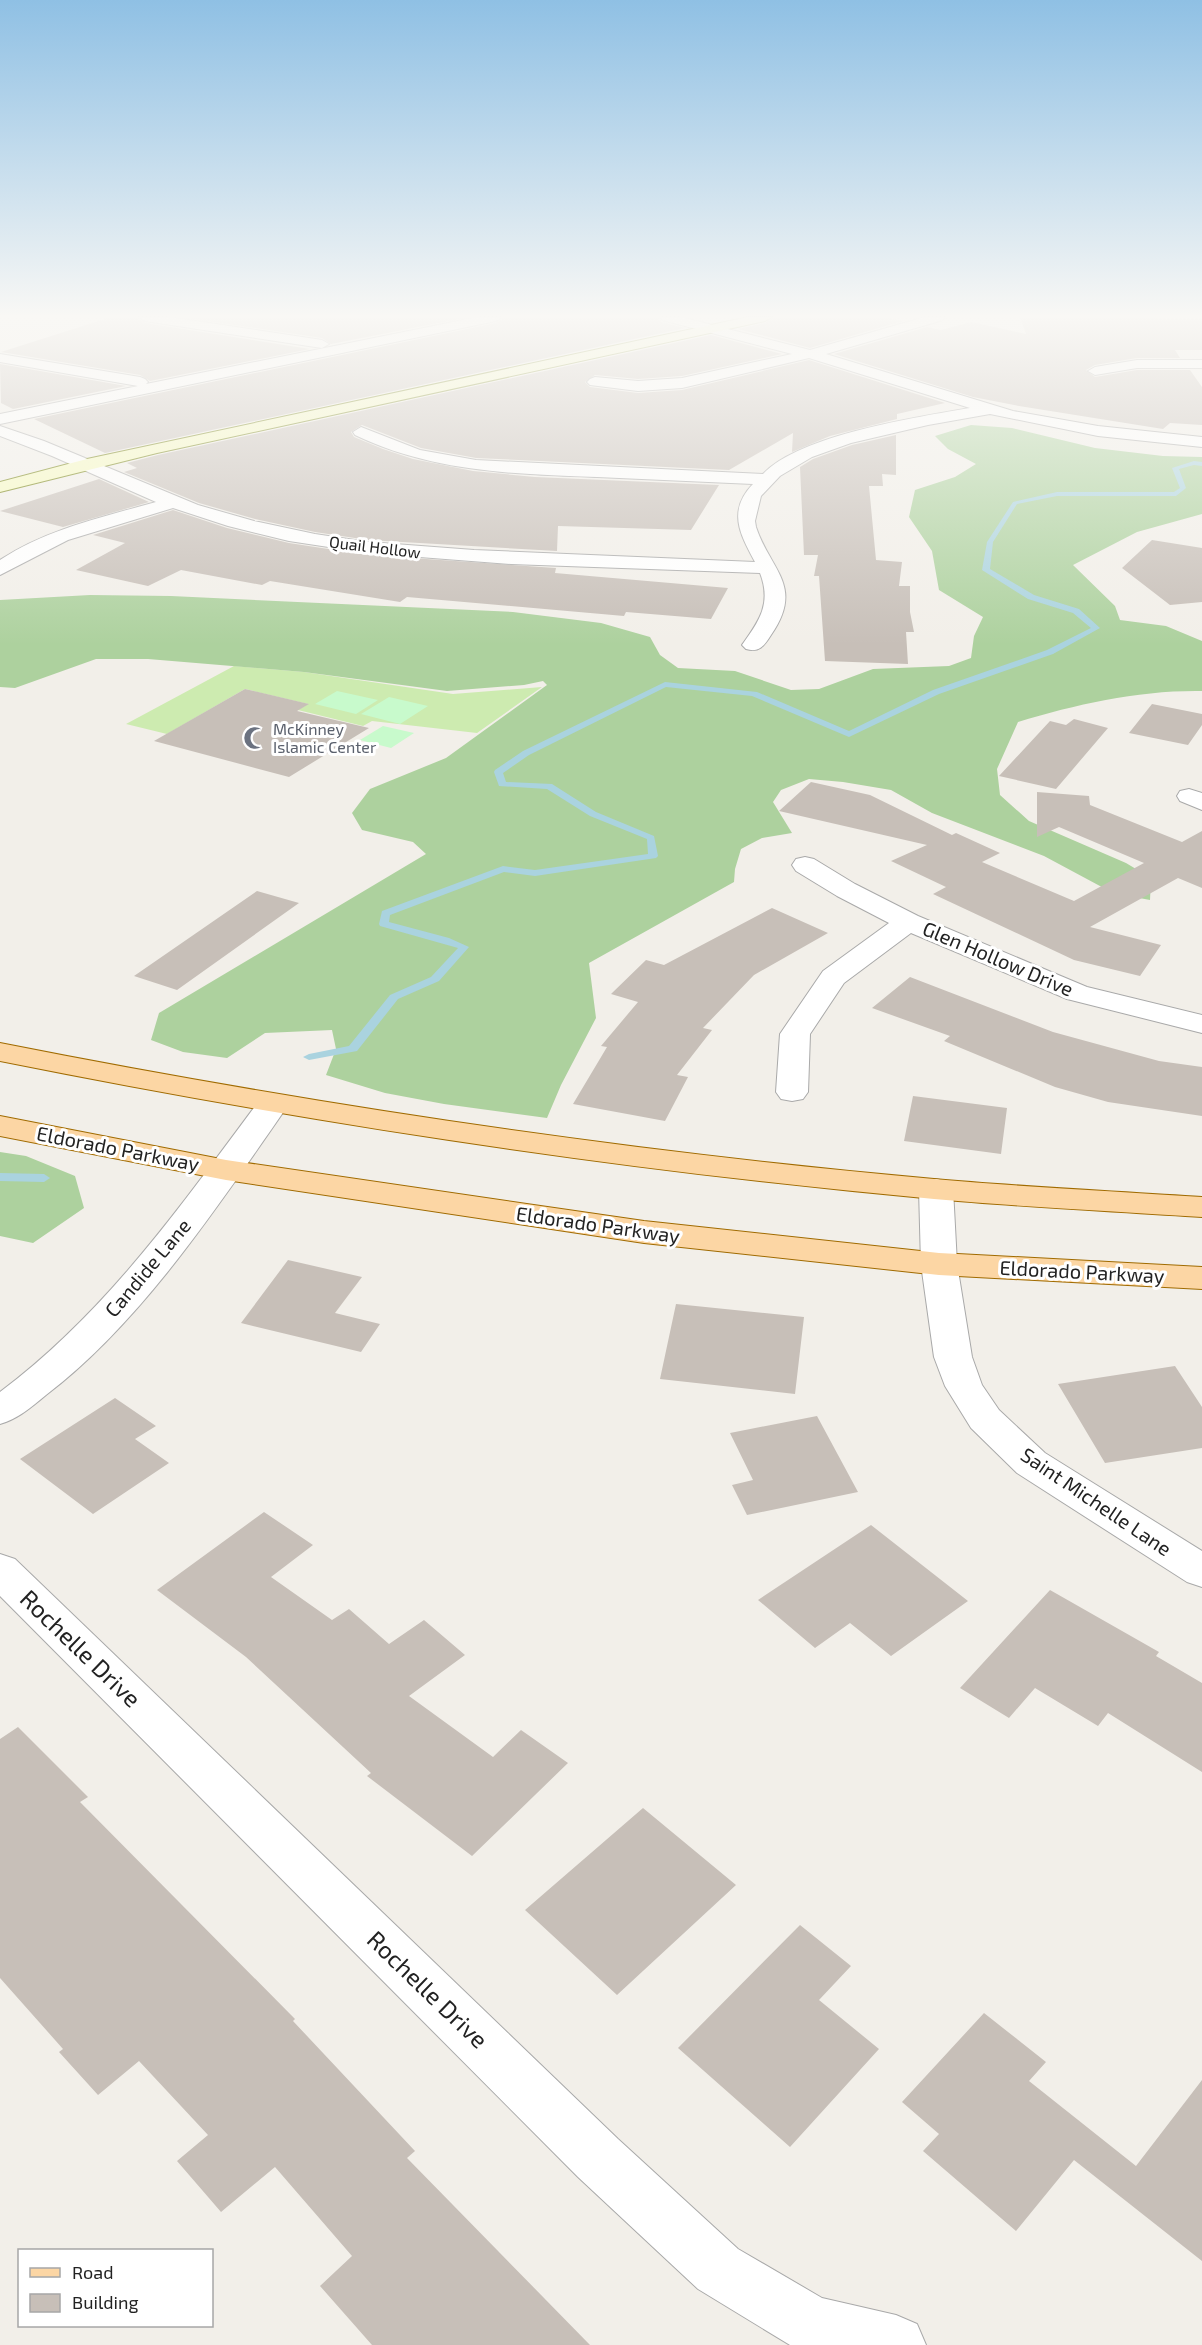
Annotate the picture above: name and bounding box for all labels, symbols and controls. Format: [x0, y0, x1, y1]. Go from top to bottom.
street label: Quail Hollow [328, 531, 422, 563]
place label: McKinney Islamic Center [273, 719, 377, 756]
mosque icon: McKinney Islamic Center [242, 725, 268, 751]
street label: Glen Hollow Drive [919, 916, 1077, 1001]
street label: Eldorado Parkway [35, 1120, 202, 1176]
street label: Eldorado Parkway [515, 1201, 682, 1247]
street label: Candide Lane [99, 1213, 195, 1321]
street label: Eldorado Parkway [999, 1255, 1166, 1287]
street label: Saint Michelle Lane [1017, 1442, 1176, 1560]
street label: Rochelle Drive [15, 1583, 147, 1713]
street label: Rochelle Drive [362, 1924, 494, 2054]
legend [18, 2249, 213, 2327]
text: Road [72, 2261, 113, 2283]
text: Building [72, 2291, 139, 2313]

